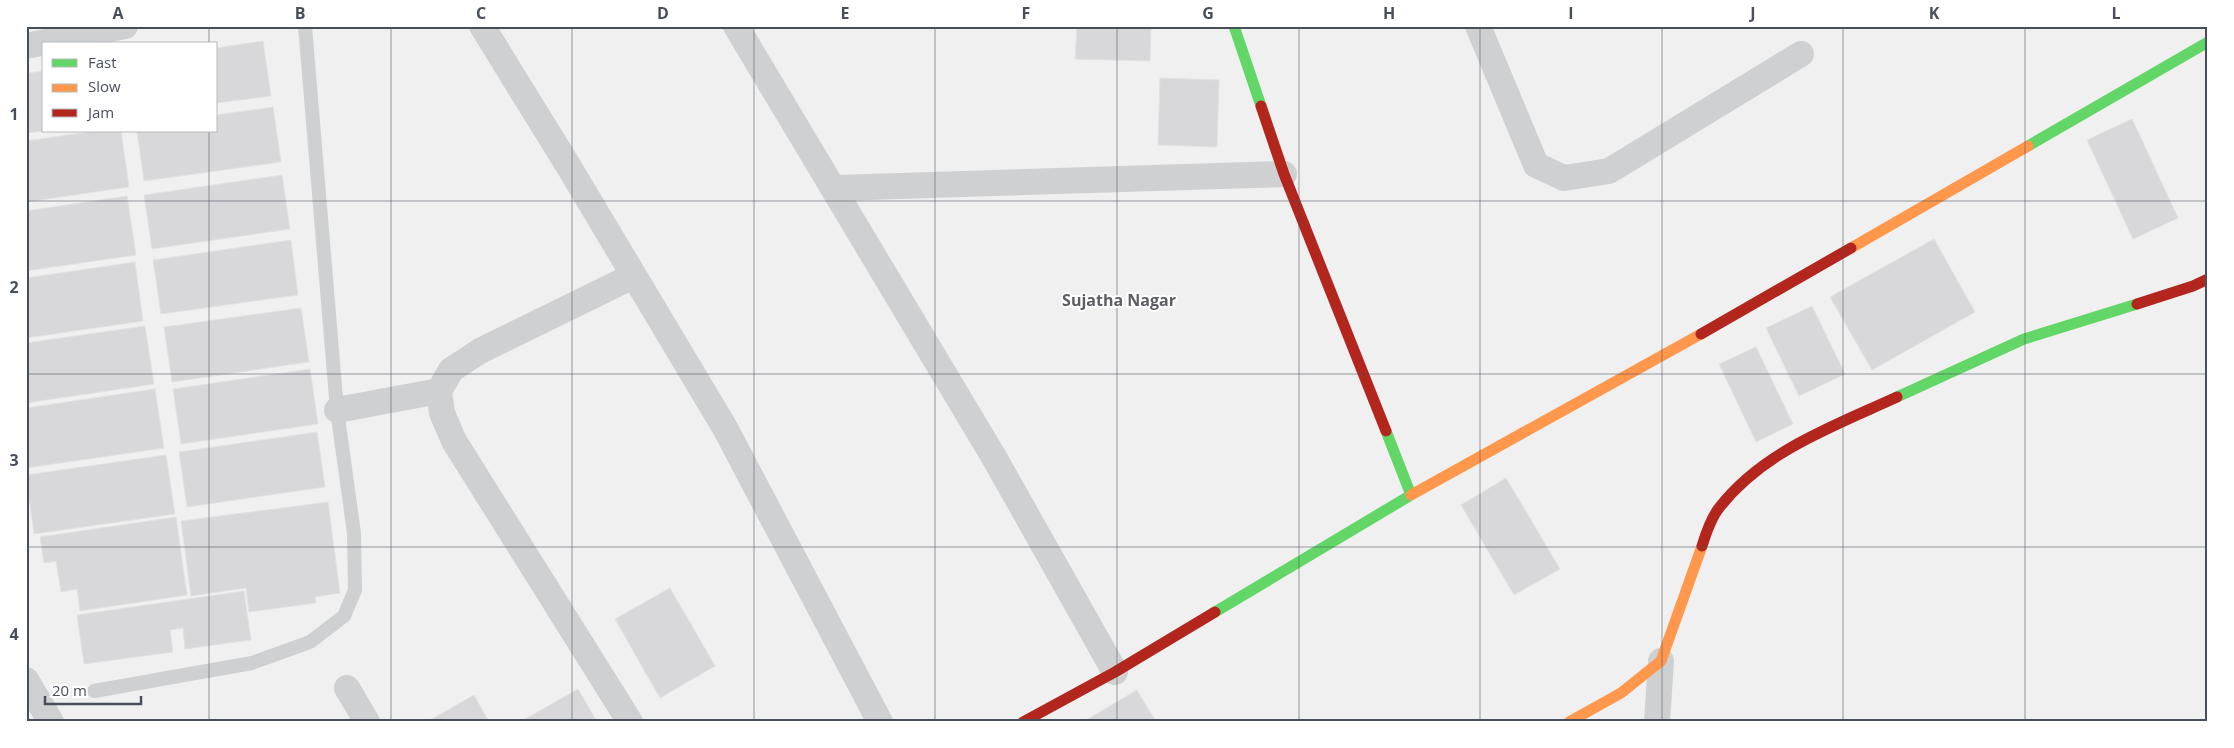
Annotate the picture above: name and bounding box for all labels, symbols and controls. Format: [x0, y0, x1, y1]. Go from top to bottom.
text: A [112, 2, 124, 24]
text: B [295, 2, 305, 24]
text: C [476, 2, 486, 24]
text: D [657, 2, 669, 24]
text: E [841, 2, 850, 24]
text: F [1022, 2, 1030, 24]
text: G [1202, 2, 1214, 24]
text: H [1383, 2, 1395, 24]
text: I [1568, 2, 1574, 24]
text: J [1748, 2, 1756, 24]
text: K [1929, 2, 1940, 24]
text: L [2111, 2, 2121, 24]
legend [42, 42, 218, 132]
text: Fast [88, 52, 117, 72]
text: Slow [88, 76, 121, 96]
text: Jam [86, 102, 114, 122]
text: 1 [9, 103, 19, 125]
text: 2 [9, 276, 19, 298]
district label: Sujatha Nagar [1062, 289, 1176, 311]
text: 3 [9, 449, 19, 471]
text: 4 [9, 623, 19, 645]
scale bar [45, 673, 141, 705]
text: 20 m [52, 680, 87, 700]

